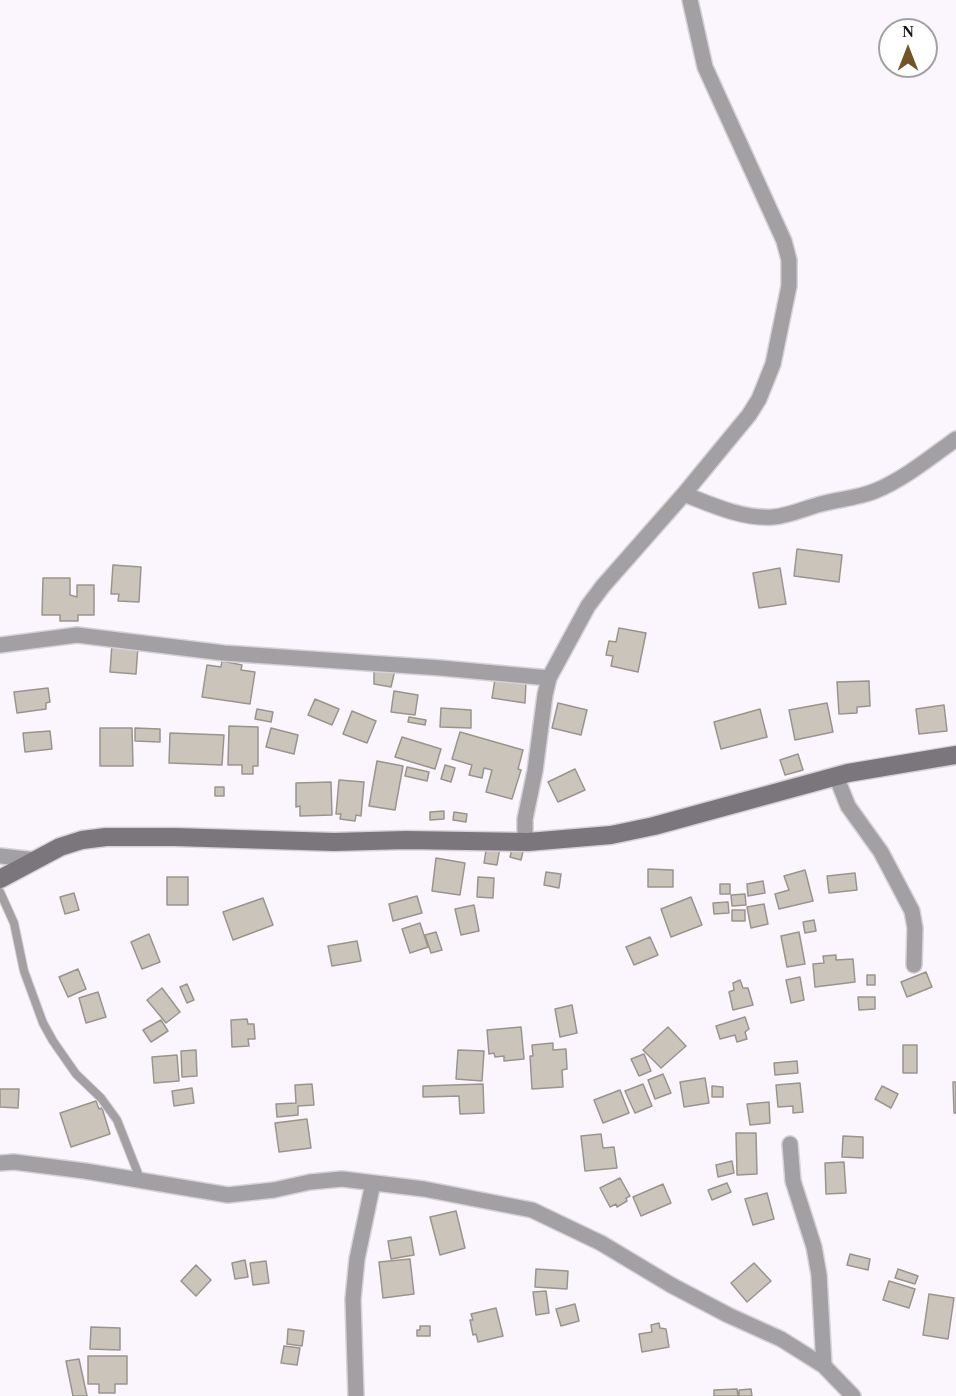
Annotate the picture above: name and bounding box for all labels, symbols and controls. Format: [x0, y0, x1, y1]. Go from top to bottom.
north arrow [878, 18, 938, 78]
text: N [902, 23, 914, 40]

